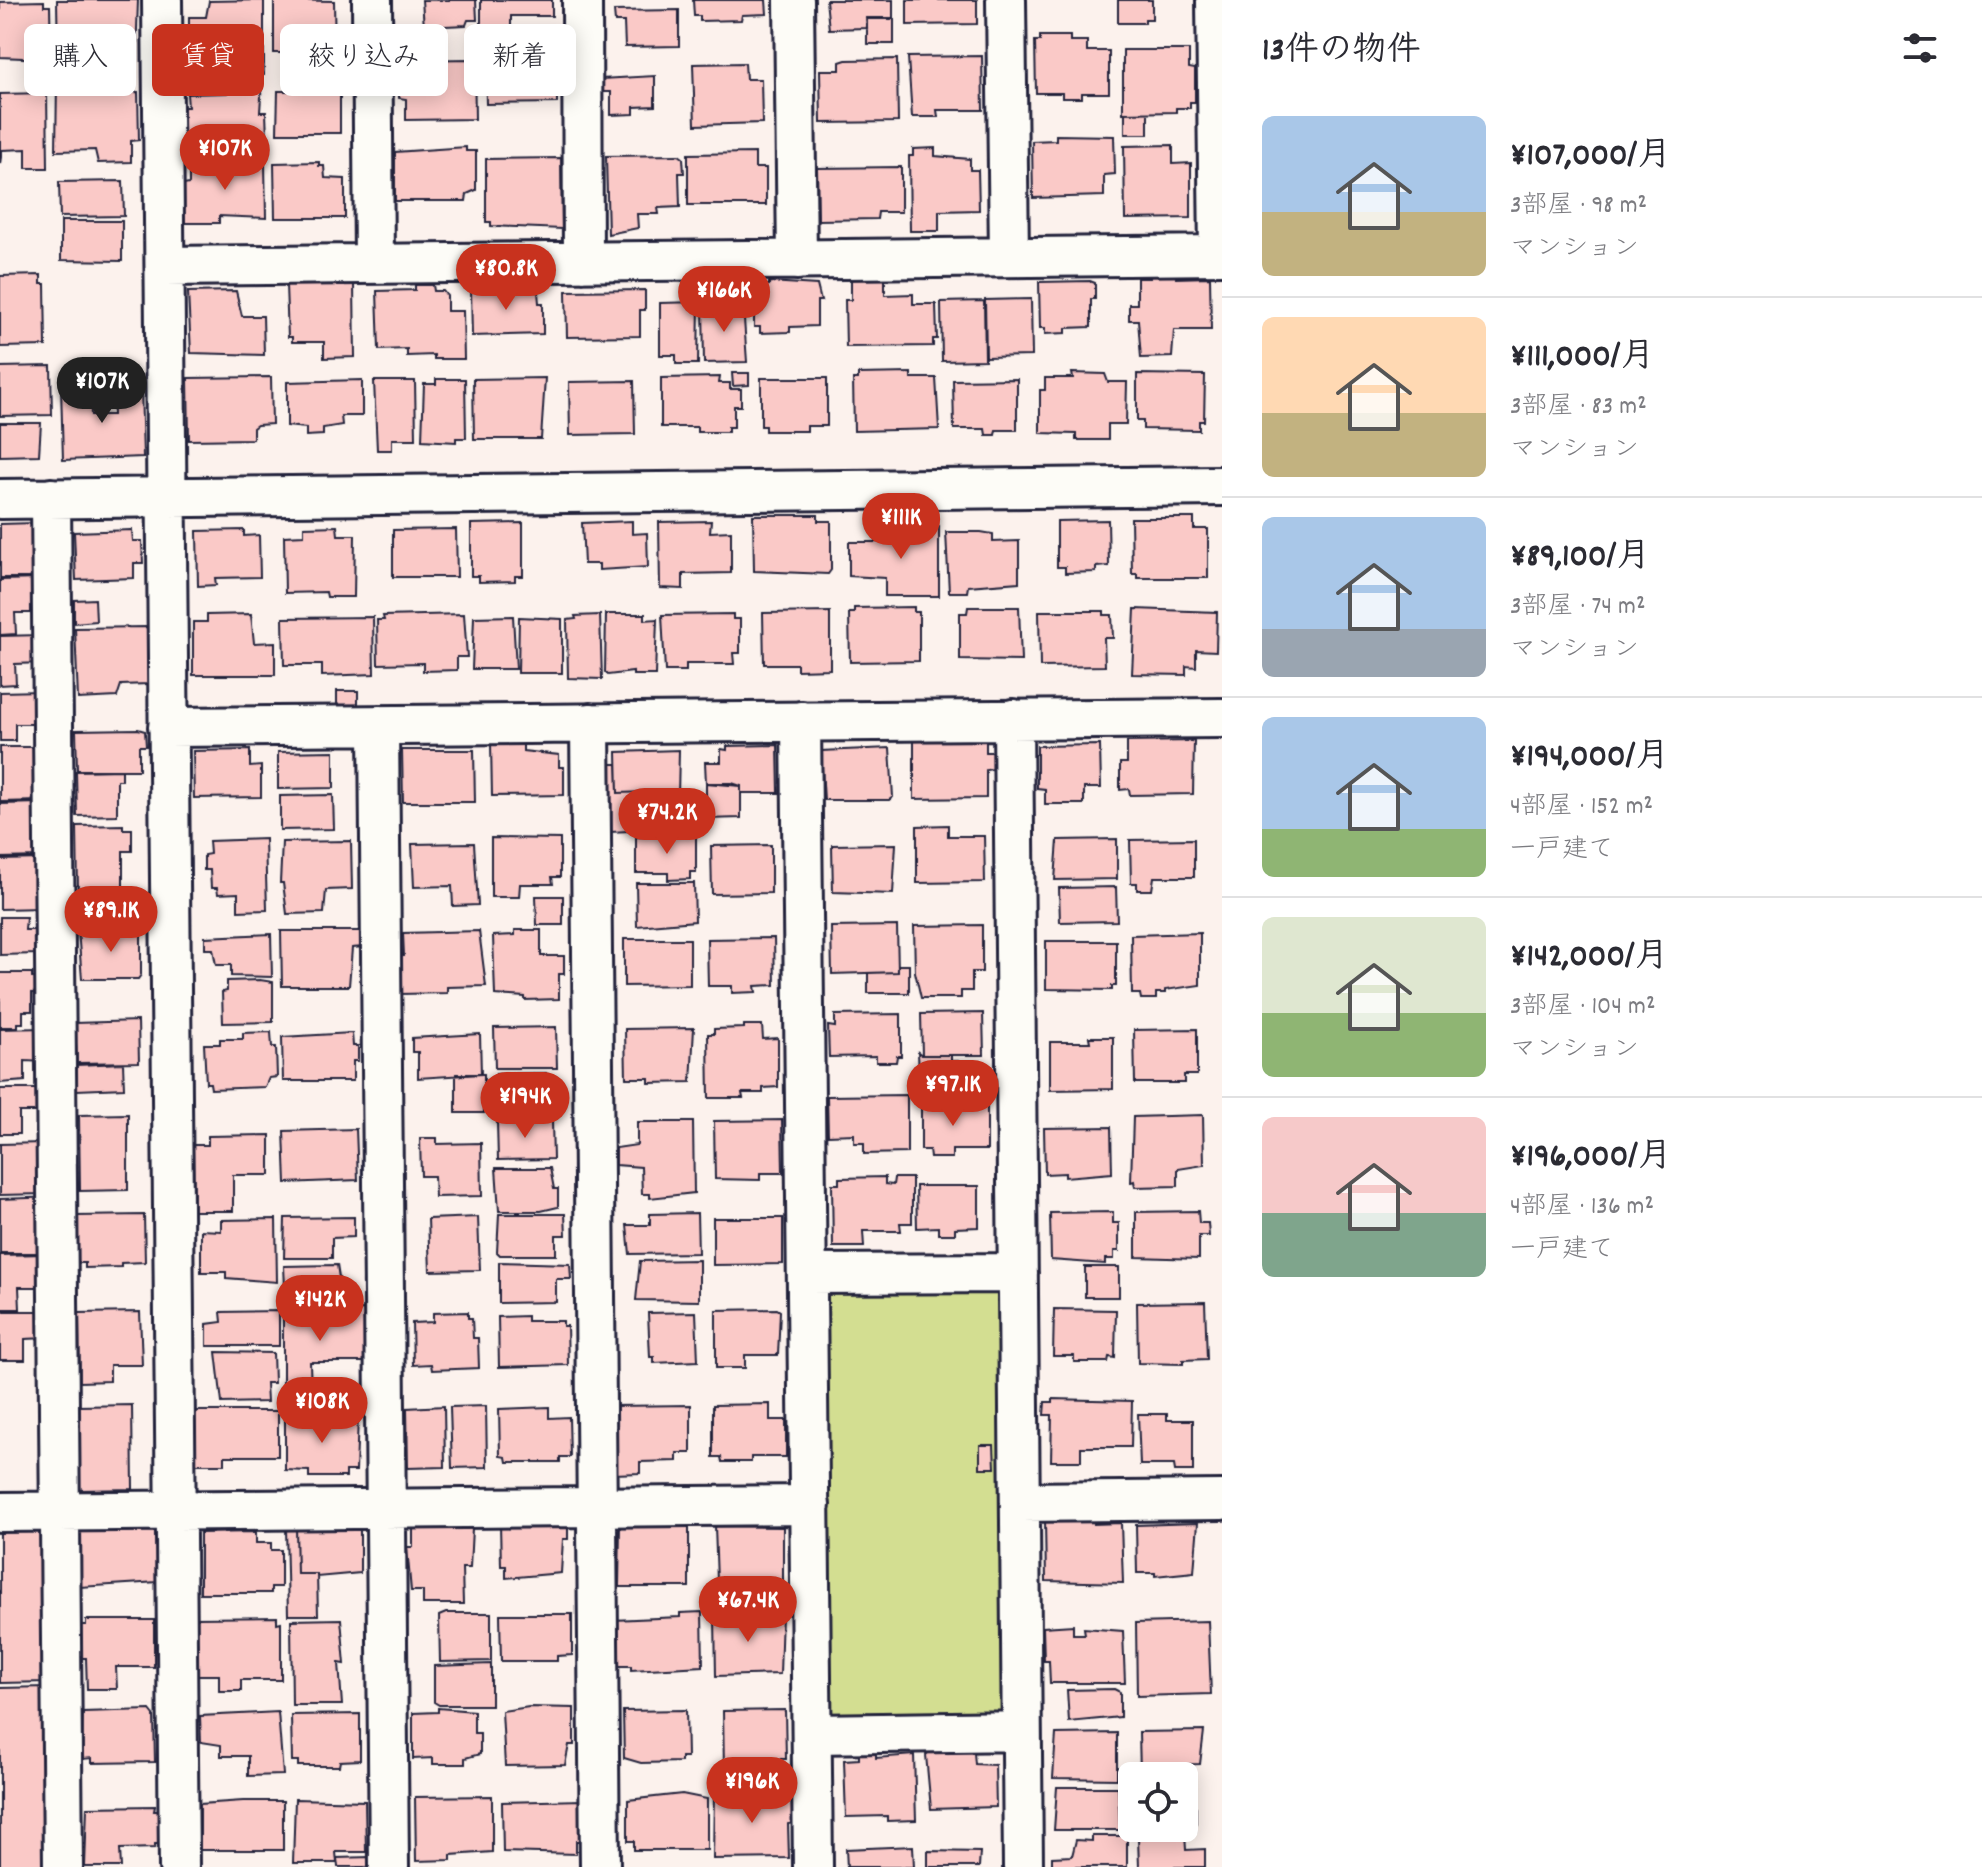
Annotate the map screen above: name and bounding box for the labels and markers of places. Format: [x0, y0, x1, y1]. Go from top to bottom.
pin: ¥107K [169, 124, 281, 192]
pin: ¥80.8K [441, 244, 571, 312]
pin: ¥166K [668, 266, 780, 334]
pin: ¥107K [46, 357, 158, 425]
pin: ¥111K [845, 493, 957, 561]
pin: ¥74.2K [602, 788, 732, 856]
pin: ¥89.1K [46, 886, 176, 954]
pin: ¥97.1K [888, 1060, 1018, 1128]
pin: ¥194K [469, 1072, 581, 1140]
pin: ¥142K [264, 1275, 376, 1343]
pin: ¥108K [266, 1377, 378, 1445]
pin: ¥67.4K [683, 1576, 813, 1644]
pin: ¥196K [696, 1757, 808, 1825]

